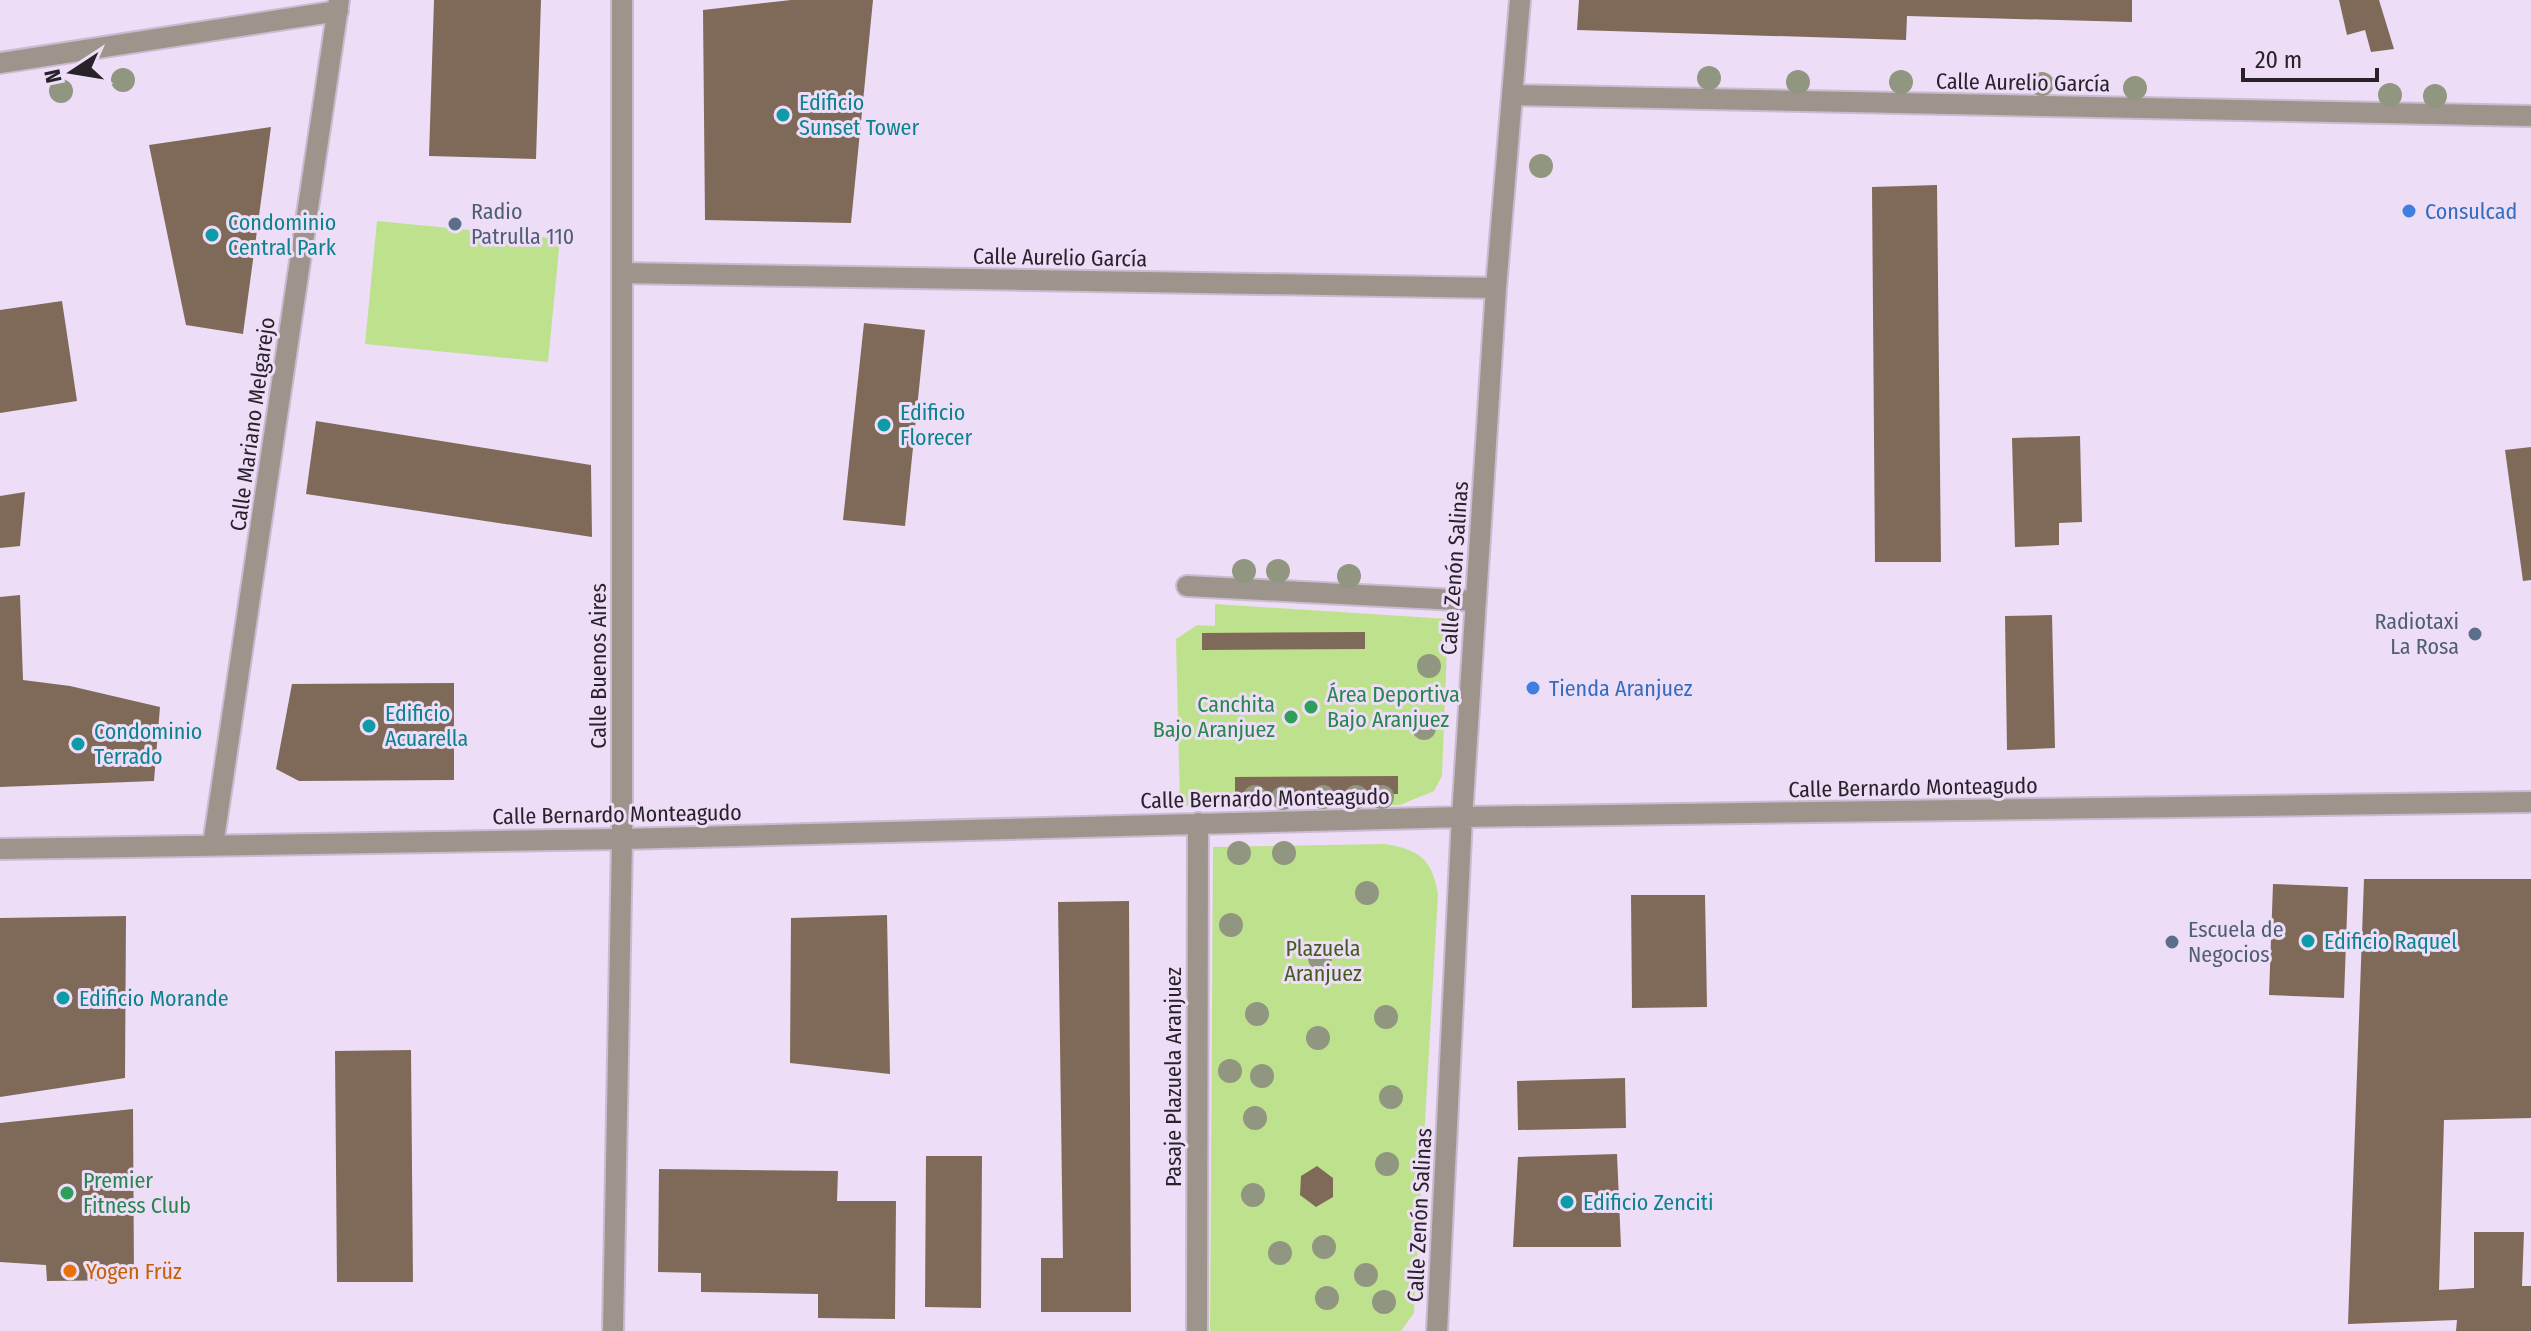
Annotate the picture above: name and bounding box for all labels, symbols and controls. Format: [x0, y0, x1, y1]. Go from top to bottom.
north arrow [32, 32, 112, 112]
scale bar [2243, 32, 2377, 82]
text: 20 m [2255, 46, 2302, 74]
text: N [38, 67, 68, 85]
street label: Calle Aurelio García [1936, 67, 2110, 98]
place label: Edificio Sunset Tower [799, 89, 919, 141]
marker: Edificio Sunset Tower [774, 106, 792, 124]
place label: Radio Patrulla 110 [471, 198, 574, 250]
place label: Consulcad [2425, 198, 2517, 225]
marker: Consulcad [2400, 202, 2418, 220]
place label: Condominio Central Park [228, 209, 337, 261]
marker: Radio Patrulla 110 [446, 215, 464, 233]
marker: Condominio Central Park [203, 226, 221, 244]
street label: Calle Aurelio García [973, 242, 1147, 273]
street label: Calle Mariano Melgarejo [224, 315, 281, 533]
place label: Edificio Florecer [900, 399, 972, 451]
marker: Edificio Florecer [875, 416, 893, 434]
street label: Calle Zenón Salinas [1435, 480, 1474, 656]
street label: Calle Buenos Aires [585, 583, 612, 749]
place label: Radiotaxi La Rosa [2375, 608, 2459, 660]
marker: Radiotaxi La Rosa [2466, 625, 2484, 643]
place label: Tienda Aranjuez [1549, 675, 1693, 702]
marker: Tienda Aranjuez [1524, 679, 1542, 697]
place label: Área Deportiva Bajo Aranjuez [1327, 681, 1460, 733]
place label: Canchita Bajo Aranjuez [1153, 691, 1275, 743]
marker: Área Deportiva Bajo Aranjuez [1302, 698, 1320, 716]
place label: Edificio Acuarella [385, 700, 468, 752]
marker: Canchita Bajo Aranjuez [1282, 708, 1300, 726]
marker: Edificio Acuarella [360, 717, 378, 735]
place label: Condominio Terrado [94, 718, 202, 770]
marker: Condominio Terrado [69, 735, 87, 753]
street label: Calle Bernardo Monteagudo [1788, 772, 2038, 803]
street label: Calle Bernardo Monteagudo [1140, 783, 1390, 814]
street label: Calle Bernardo Monteagudo [492, 799, 742, 830]
place label: Escuela de Negocios [2188, 916, 2284, 968]
place label: Edificio Raquel [2324, 928, 2457, 955]
marker: Edificio Raquel [2299, 932, 2317, 950]
marker: Escuela de Negocios [2163, 933, 2181, 951]
park label: Plazuela Aranjuez [1284, 935, 1362, 987]
street label: Pasaje Plazuela Aranjuez [1160, 967, 1187, 1187]
place label: Edificio Morande [79, 985, 229, 1012]
marker: Edificio Morande [54, 989, 72, 1007]
street label: Calle Zenón Salinas [1401, 1127, 1438, 1303]
place label: Premier Fitness Club [83, 1167, 191, 1219]
marker: Premier Fitness Club [58, 1184, 76, 1202]
place label: Edificio Zenciti [1583, 1189, 1713, 1216]
marker: Edificio Zenciti [1558, 1193, 1576, 1211]
place label: Yogen Früz [86, 1258, 182, 1285]
marker: Yogen Früz [61, 1262, 79, 1280]

